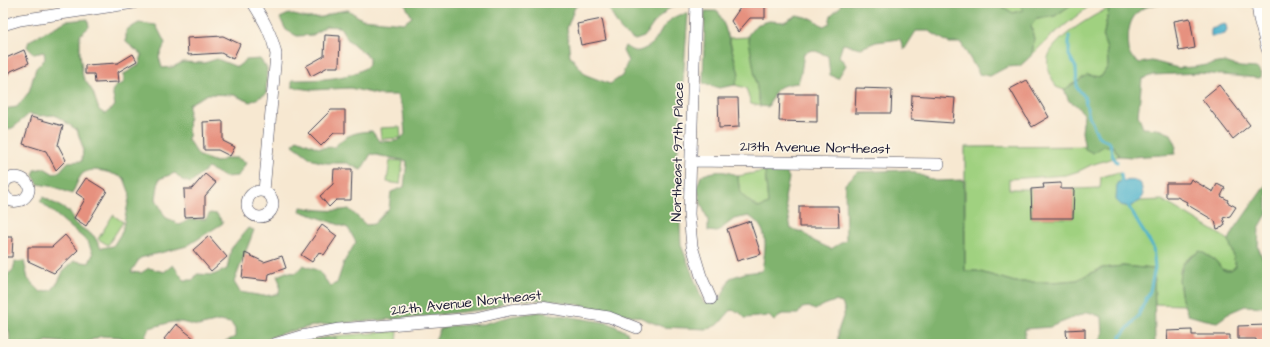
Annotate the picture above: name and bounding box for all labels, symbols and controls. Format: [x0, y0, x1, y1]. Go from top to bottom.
street label: Northeast 97th Place [667, 82, 689, 222]
street label: 213th Avenue Northeast [740, 137, 891, 159]
street label: 212th Avenue Northeast [390, 285, 543, 321]

